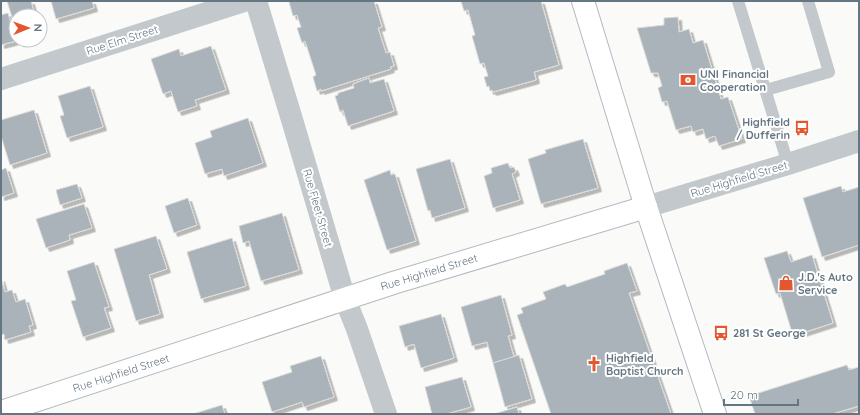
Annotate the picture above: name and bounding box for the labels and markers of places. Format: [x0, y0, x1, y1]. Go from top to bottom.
place label: UNI Financial Cooperation [700, 67, 769, 94]
bank icon: UNI Financial Cooperation [679, 71, 697, 89]
place label: Highfield / Dufferin [736, 115, 790, 142]
bus stop icon: Highfield / Dufferin [793, 119, 811, 137]
place label: J.D.'s Auto Service [798, 270, 853, 297]
shop icon: J.D.'s Auto Service [777, 274, 795, 292]
bus stop icon: 281 St George [712, 324, 730, 342]
place label: 281 St George [733, 326, 806, 340]
place label: Highfield Baptist Church [606, 351, 684, 378]
church icon: Highfield Baptist Church [585, 355, 603, 373]

